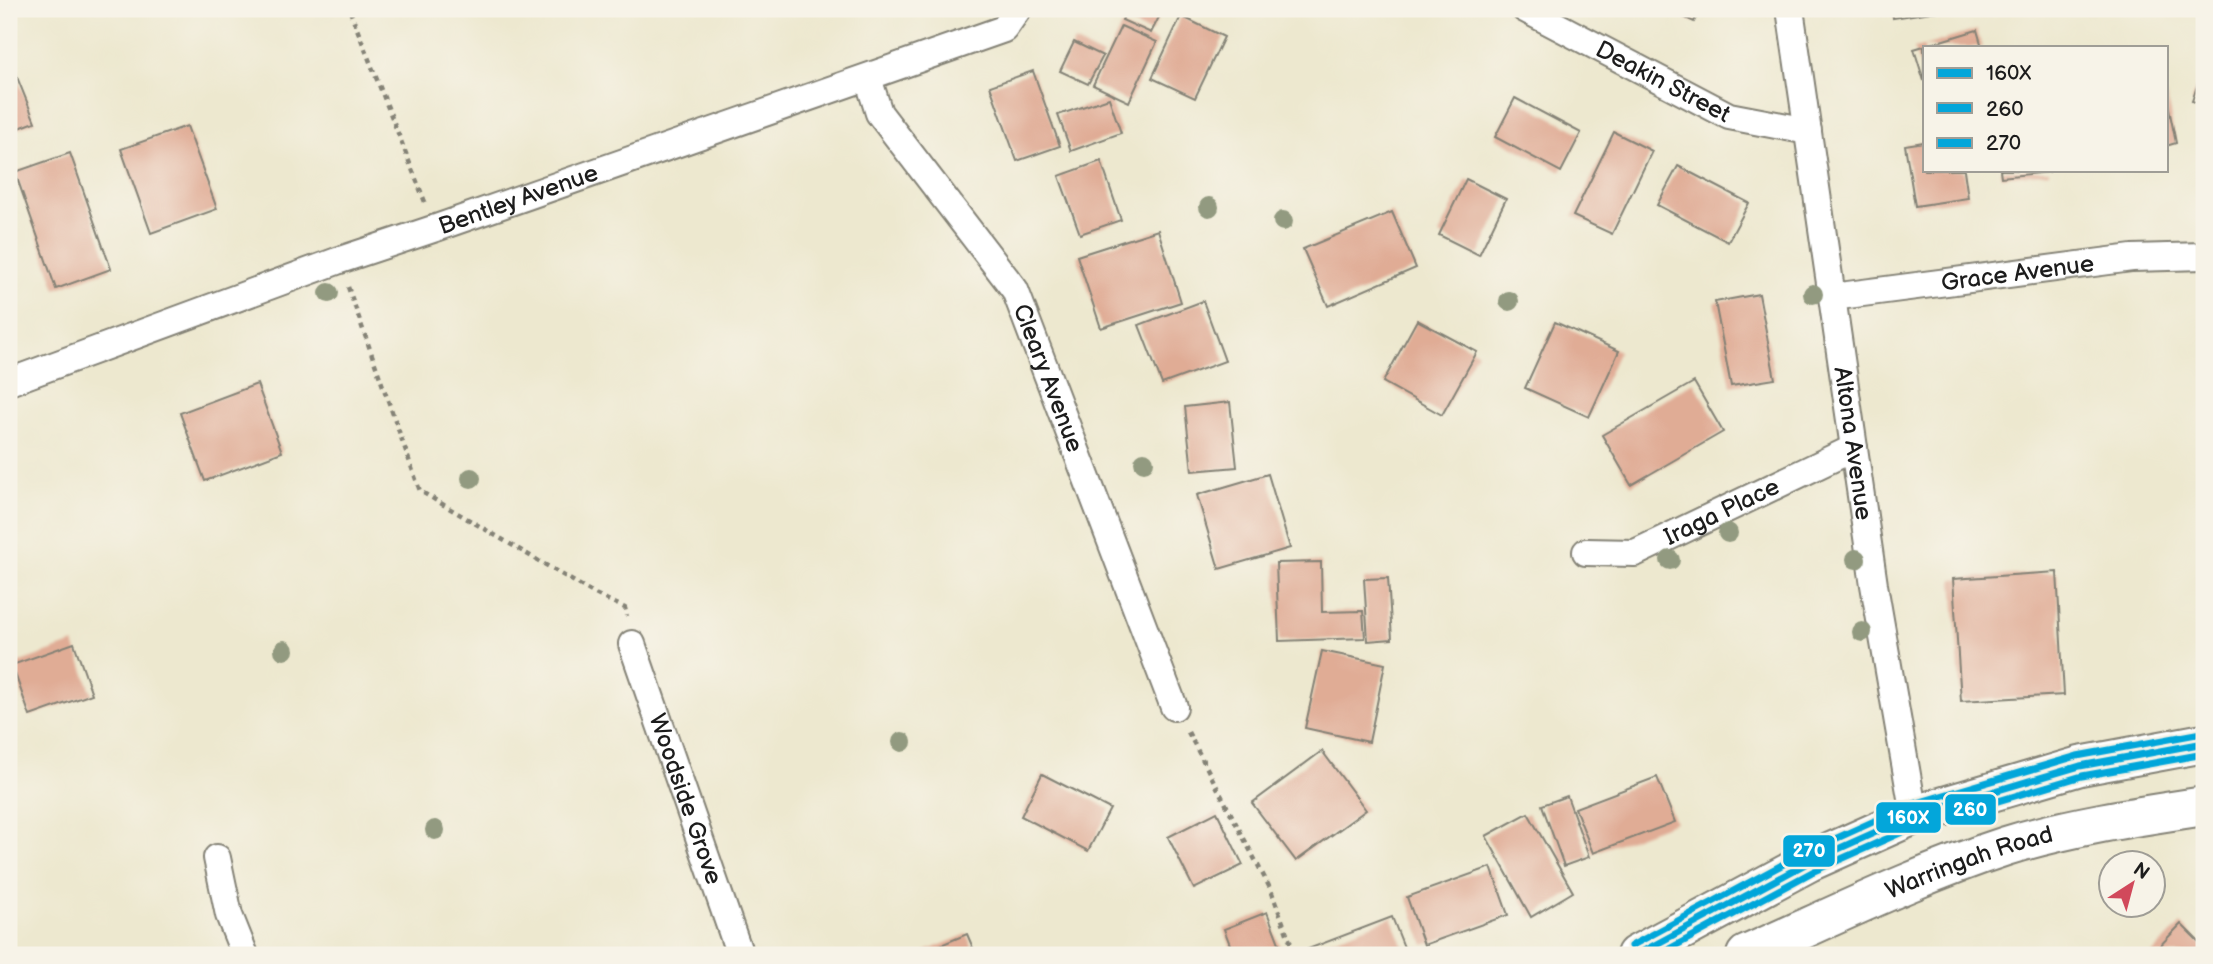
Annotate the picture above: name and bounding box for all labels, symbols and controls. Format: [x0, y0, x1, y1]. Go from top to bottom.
street label: Deakin Street [1591, 35, 1736, 129]
legend [1923, 46, 2168, 172]
text: 160X [1986, 61, 2031, 86]
text: 260 [1986, 97, 2024, 122]
text: 270 [1986, 131, 2021, 156]
street label: Bentley Avenue [435, 158, 602, 241]
street label: Grace Avenue [1939, 249, 2096, 298]
street label: Cleary Avenue [1007, 300, 1089, 456]
street label: Altona Avenue [1827, 365, 1878, 522]
street label: Iraga Place [1660, 472, 1784, 552]
street label: Woodside Grove [642, 710, 728, 888]
line badge: 260 [1944, 793, 1997, 826]
text: 260 [1953, 799, 1987, 822]
line badge: 160X [1875, 801, 1942, 834]
text: 160X [1887, 807, 1930, 830]
street label: Warringah Road [1881, 820, 2056, 906]
line badge: 270 [1782, 834, 1836, 868]
text: 270 [1792, 840, 1826, 863]
north arrow [2098, 848, 2168, 918]
text: N [2129, 858, 2154, 885]

